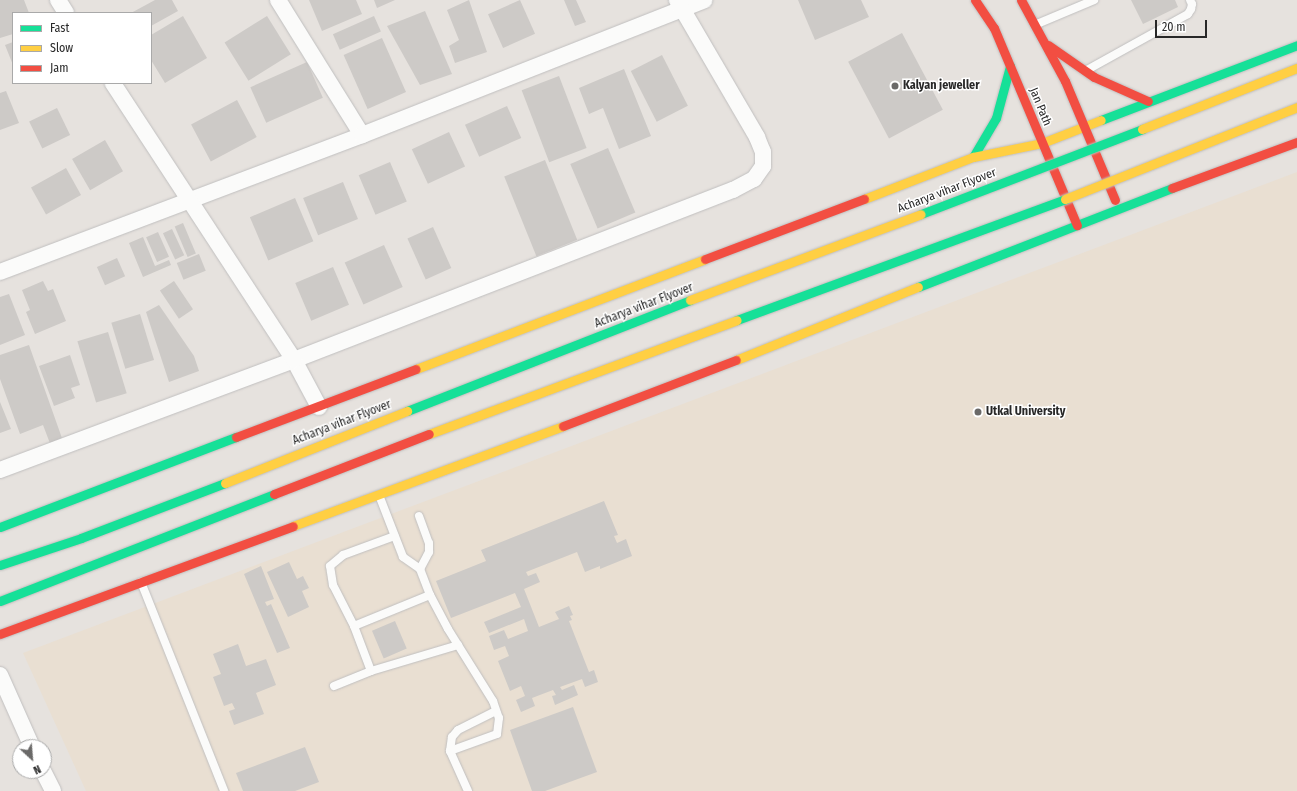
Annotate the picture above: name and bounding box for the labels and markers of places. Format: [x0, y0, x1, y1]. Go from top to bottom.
place label: Kalyan jeweller [903, 79, 980, 93]
marker: Kalyan jeweller [890, 81, 900, 91]
place label: Utkal University [986, 405, 1065, 419]
marker: Utkal University [973, 407, 983, 417]

